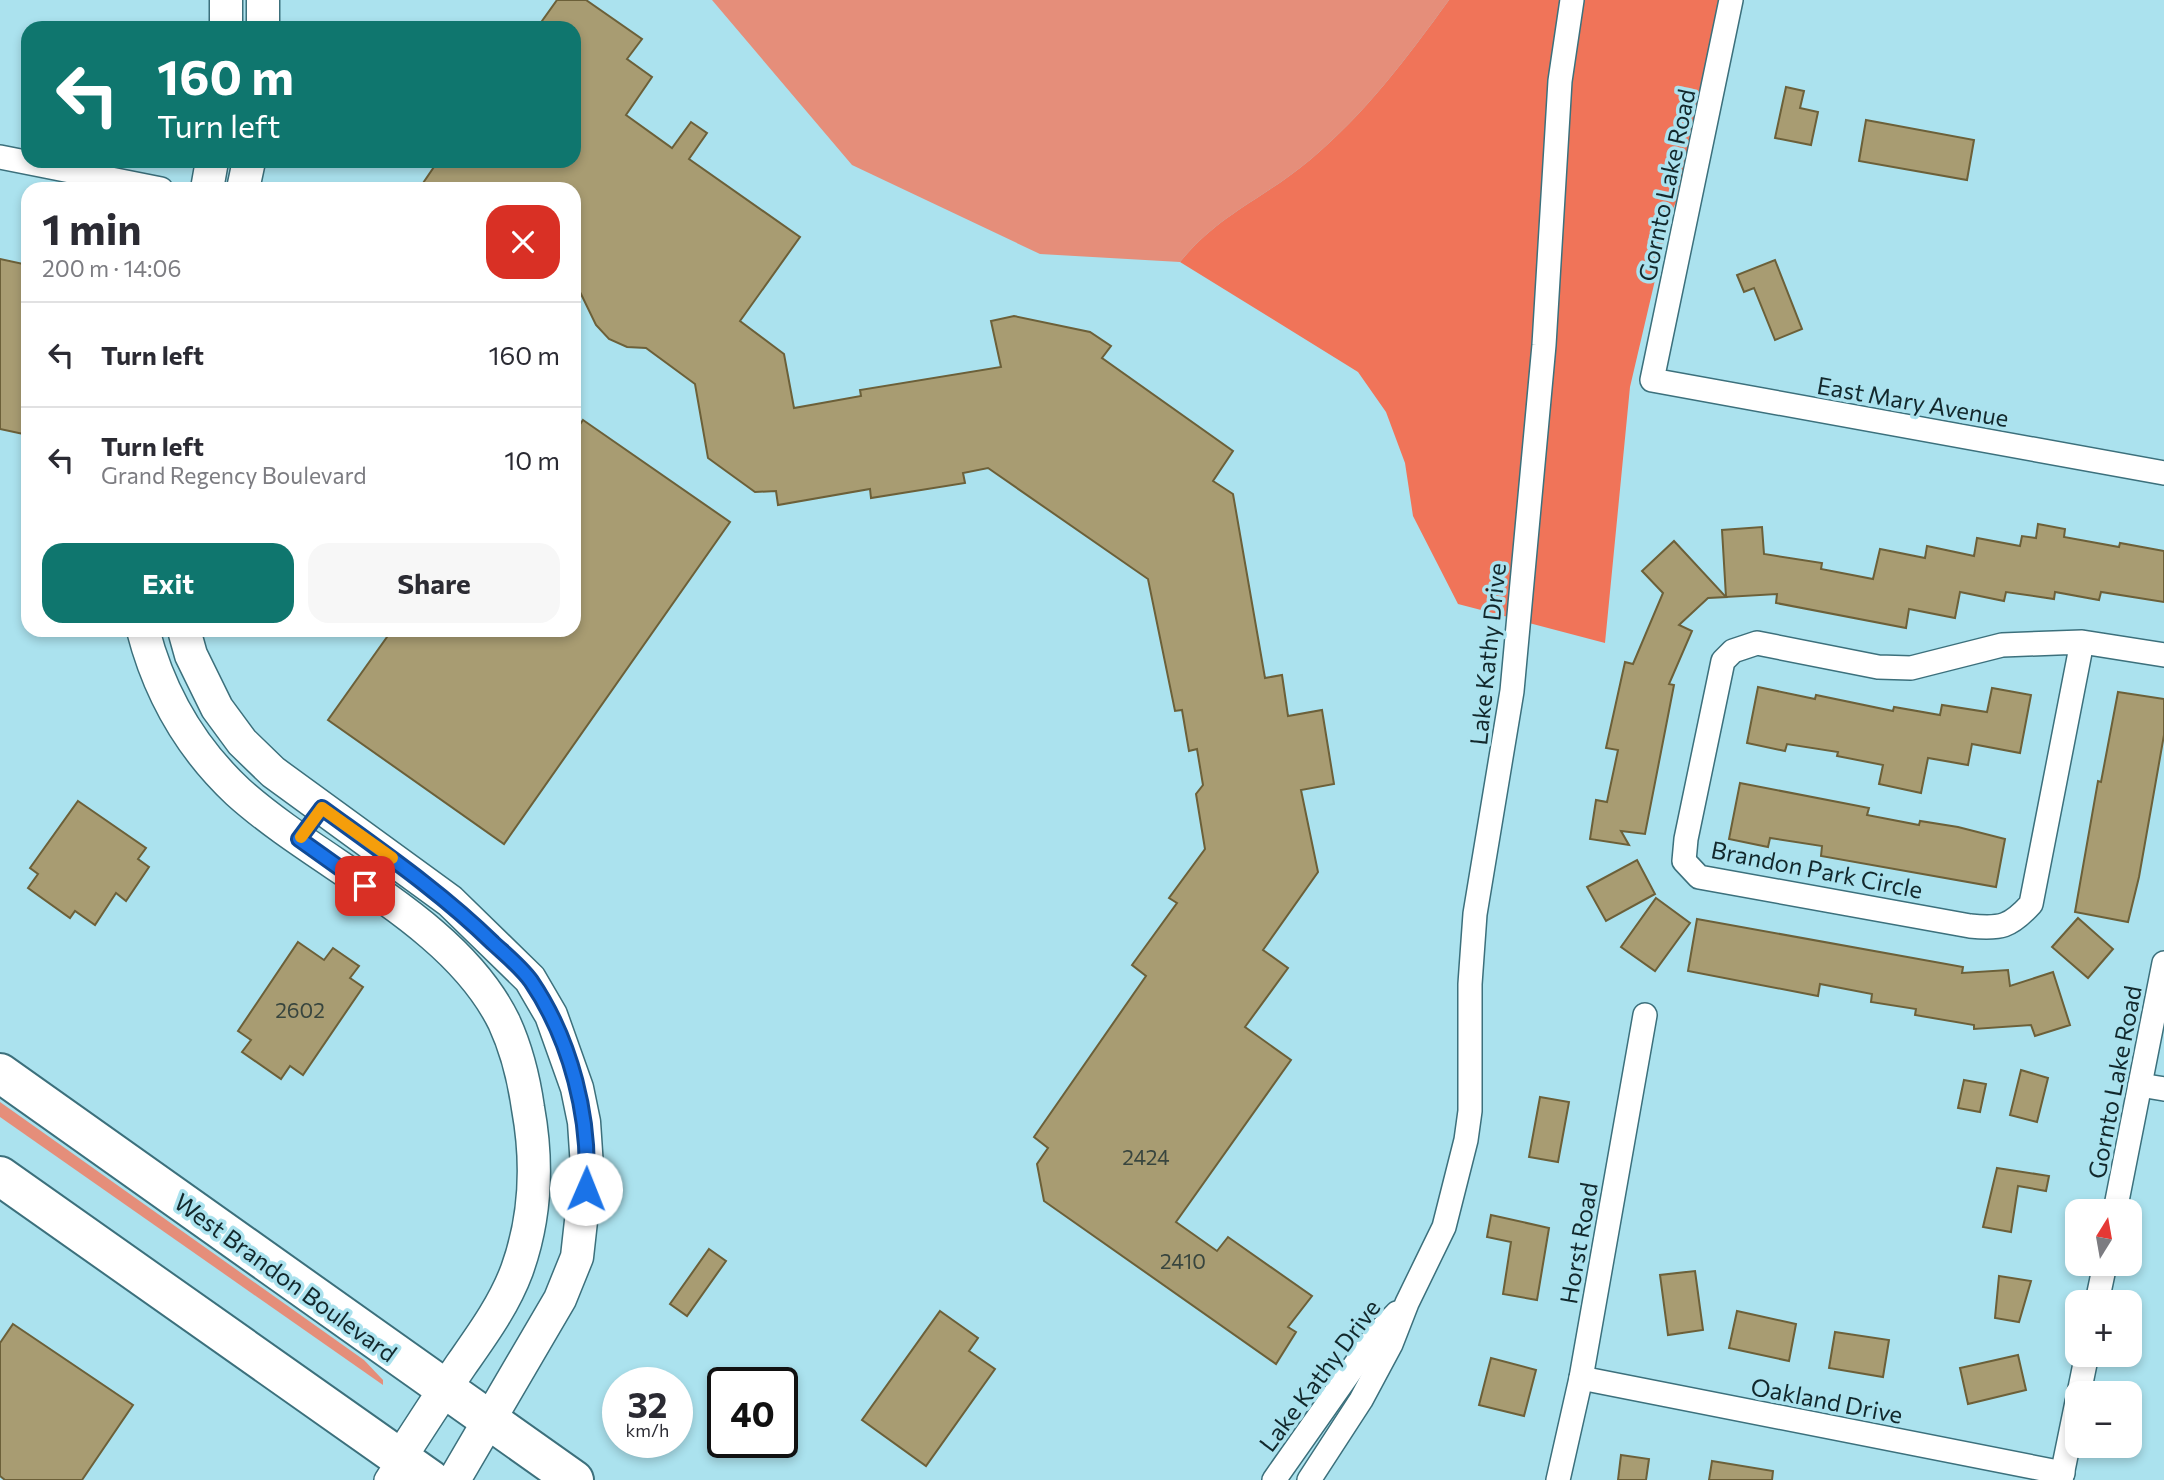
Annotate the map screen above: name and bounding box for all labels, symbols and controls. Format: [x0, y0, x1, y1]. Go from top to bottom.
text: 160 m [157, 45, 294, 105]
icon: left [42, 49, 133, 140]
street label: Gornto Lake Road [1631, 86, 1701, 284]
text: Turn left [157, 105, 281, 145]
text: 1 min [42, 202, 142, 254]
button: close [486, 205, 560, 279]
text: 200 m · 14:06 [42, 254, 181, 282]
icon: left [42, 336, 80, 374]
text: Turn left [101, 339, 204, 370]
text: 160 m [488, 339, 560, 370]
street label: East Mary Avenue [1815, 370, 2011, 432]
text: Turn left [101, 430, 204, 461]
icon: left [42, 441, 80, 479]
text: 10 m [504, 444, 560, 475]
text: Grand Regency Boulevard [101, 461, 367, 489]
button: Exit [42, 543, 294, 623]
button: Share [308, 543, 560, 623]
street label: Lake Kathy Drive [1463, 561, 1511, 747]
street label: Brandon Park Circle [1709, 834, 1925, 904]
pin [335, 856, 395, 916]
icon: arrive [346, 867, 384, 905]
street label: Gornto Lake Road [2081, 983, 2147, 1181]
house number: 2602 [275, 997, 325, 1022]
house number: 2424 [1122, 1144, 1170, 1169]
position arrow [549, 1152, 623, 1226]
street label: Horst Road [1553, 1180, 1603, 1306]
street label: West Brandon Boulevard [169, 1187, 403, 1367]
north arrow [2065, 1199, 2142, 1276]
map controls [2065, 1199, 2142, 1458]
house number: 2410 [1160, 1248, 1206, 1273]
button: + [2065, 1290, 2142, 1367]
street label: Lake Kathy Drive [1252, 1293, 1386, 1457]
speed limit sign: 40 [707, 1367, 798, 1458]
street label: Oakland Drive [1749, 1371, 1905, 1429]
button: − [2065, 1381, 2142, 1458]
text: 32 [627, 1382, 668, 1425]
text: km/h [626, 1419, 669, 1441]

